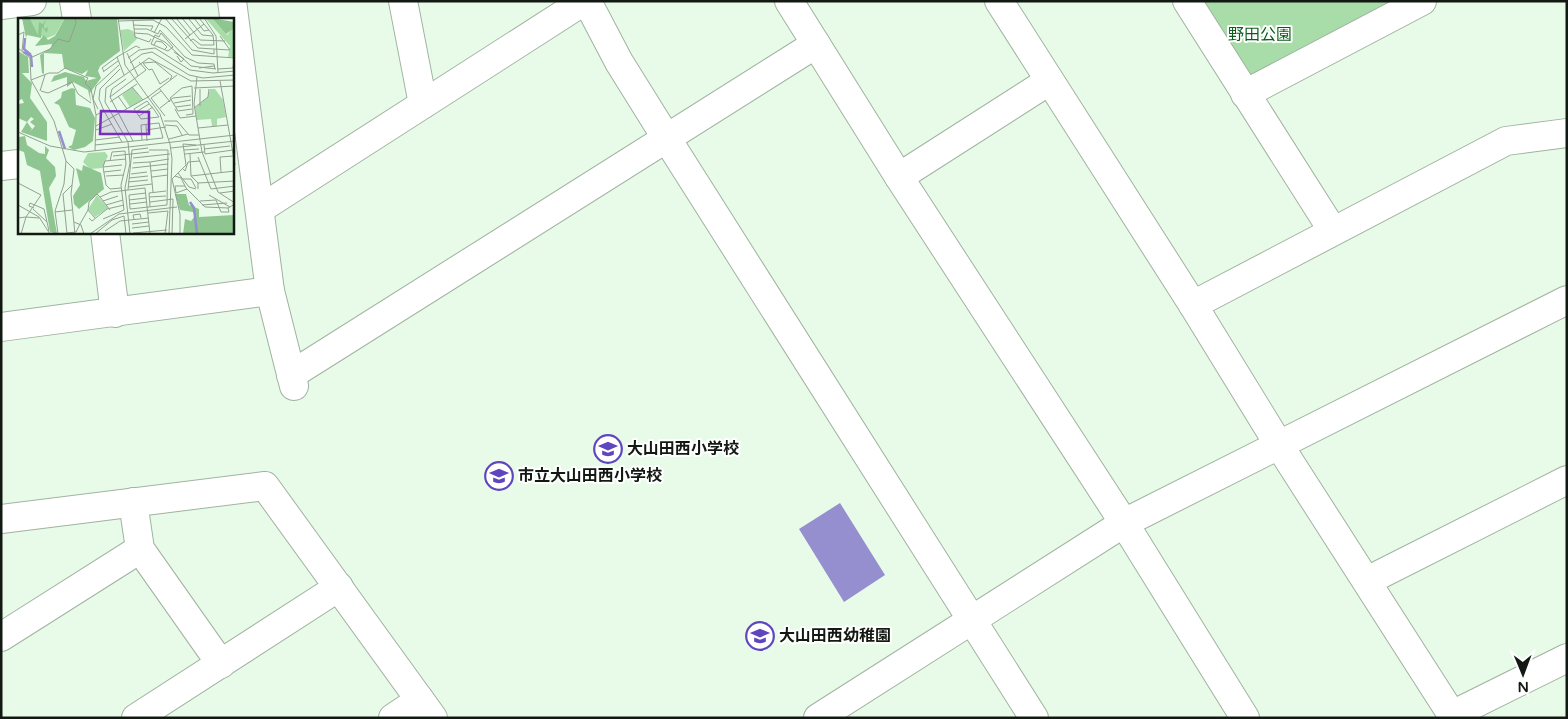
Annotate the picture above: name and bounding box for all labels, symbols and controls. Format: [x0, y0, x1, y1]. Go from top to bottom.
inset map [18, 18, 234, 234]
park label: 野田公園 [1228, 25, 1292, 45]
school or university icon: 大山田西小学校 [593, 434, 623, 464]
place label: 大山田西小学校 [627, 439, 739, 459]
school or university icon: 市立大山田西小学校 [484, 461, 514, 491]
place label: 市立大山田西小学校 [518, 466, 662, 486]
school or university icon: 大山田西幼稚園 [745, 621, 775, 651]
place label: 大山田西幼稚園 [779, 626, 891, 646]
north arrow [1498, 649, 1548, 699]
text: N [1517, 678, 1529, 695]

